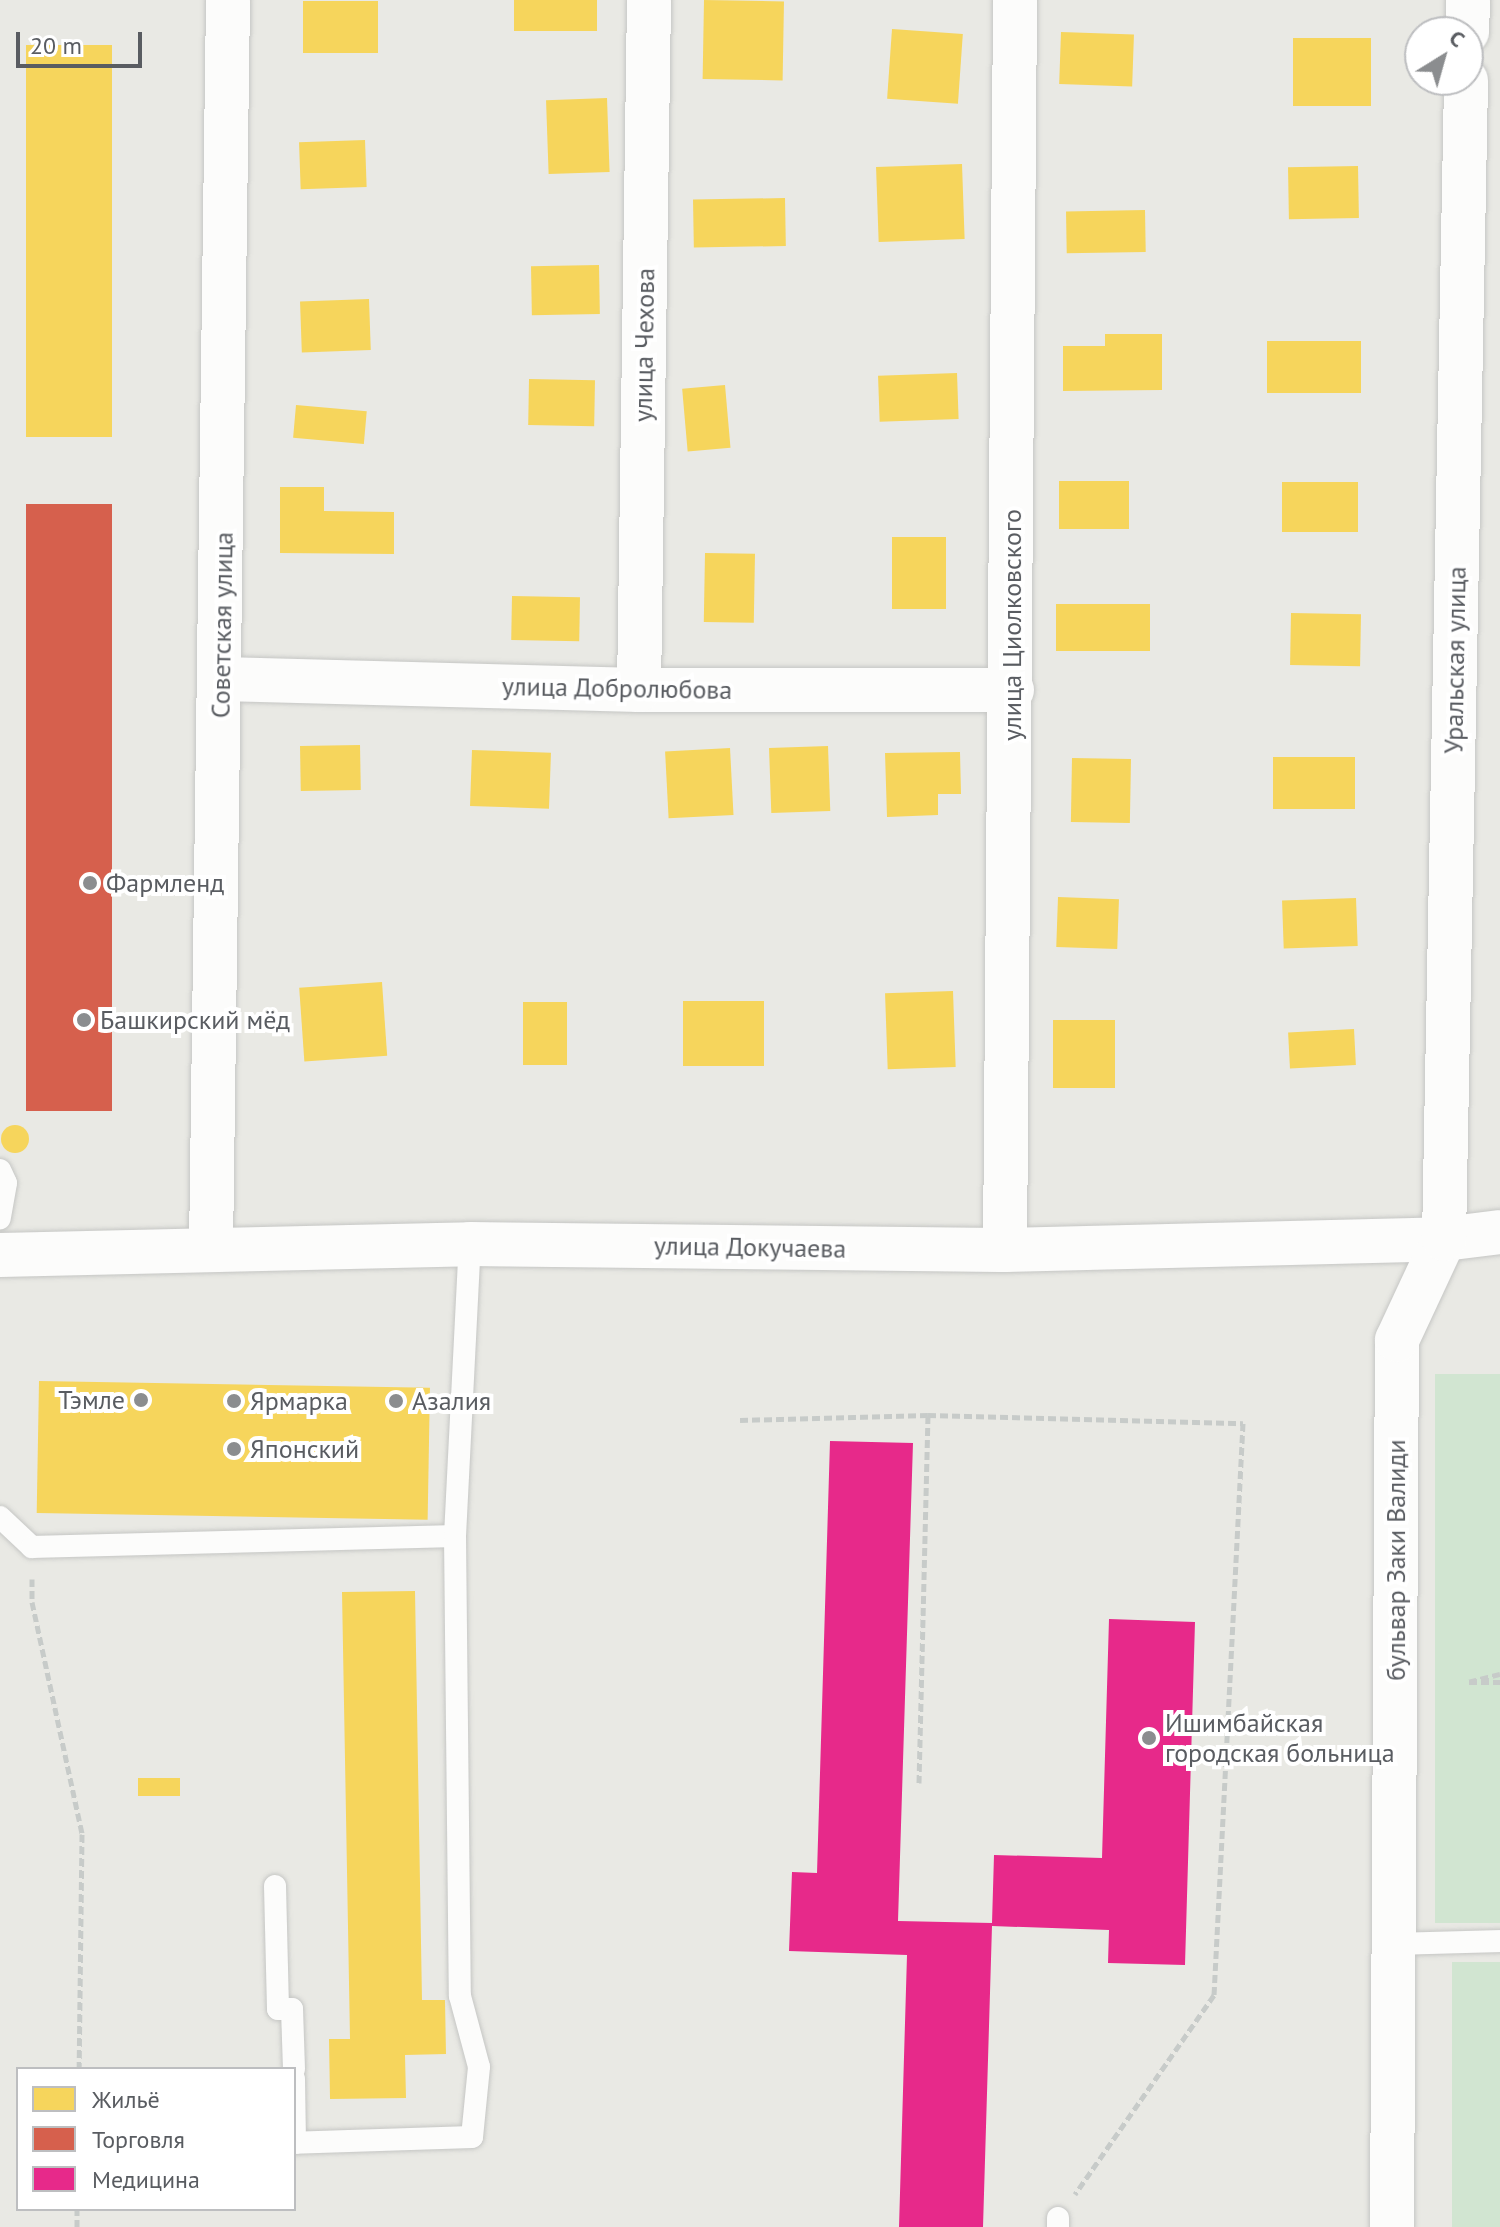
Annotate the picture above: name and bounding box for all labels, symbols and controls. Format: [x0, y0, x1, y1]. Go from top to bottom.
scale bar [20, 16, 146, 66]
north arrow [1404, 16, 1484, 96]
text: С [1444, 24, 1471, 53]
text: 20 m [30, 30, 82, 61]
street label: улица Чехова [627, 268, 661, 422]
street label: улица Циолковского [996, 509, 1028, 741]
street label: Советская улица [205, 531, 239, 719]
street label: Уральская улица [1438, 566, 1472, 754]
street label: улица Добролюбова [501, 670, 733, 706]
place label: Фармленд [106, 867, 224, 899]
marker: Фармленд [81, 874, 99, 892]
place label: Башкирский мёд [100, 1004, 290, 1036]
marker: Башкирский мёд [75, 1011, 93, 1029]
street label: улица Докучаева [653, 1230, 847, 1264]
place label: Тэмле [58, 1384, 125, 1416]
place label: Ярмарка [250, 1385, 348, 1417]
place label: Азалия [412, 1385, 491, 1417]
marker: Тэмле [132, 1391, 150, 1409]
marker: Ярмарка [225, 1392, 243, 1410]
marker: Азалия [387, 1392, 405, 1410]
place label: Японский [250, 1433, 359, 1465]
street label: бульвар Заки Валиди [1380, 1439, 1412, 1681]
marker: Японский [225, 1440, 243, 1458]
place label: Ишимбайская городская больница [1165, 1707, 1395, 1768]
marker: Ишимбайская городская больница [1140, 1729, 1158, 1747]
legend [16, 2067, 296, 2211]
text: Жильё [92, 2084, 160, 2115]
text: Торговля [92, 2124, 185, 2155]
text: Медицина [92, 2164, 200, 2195]

